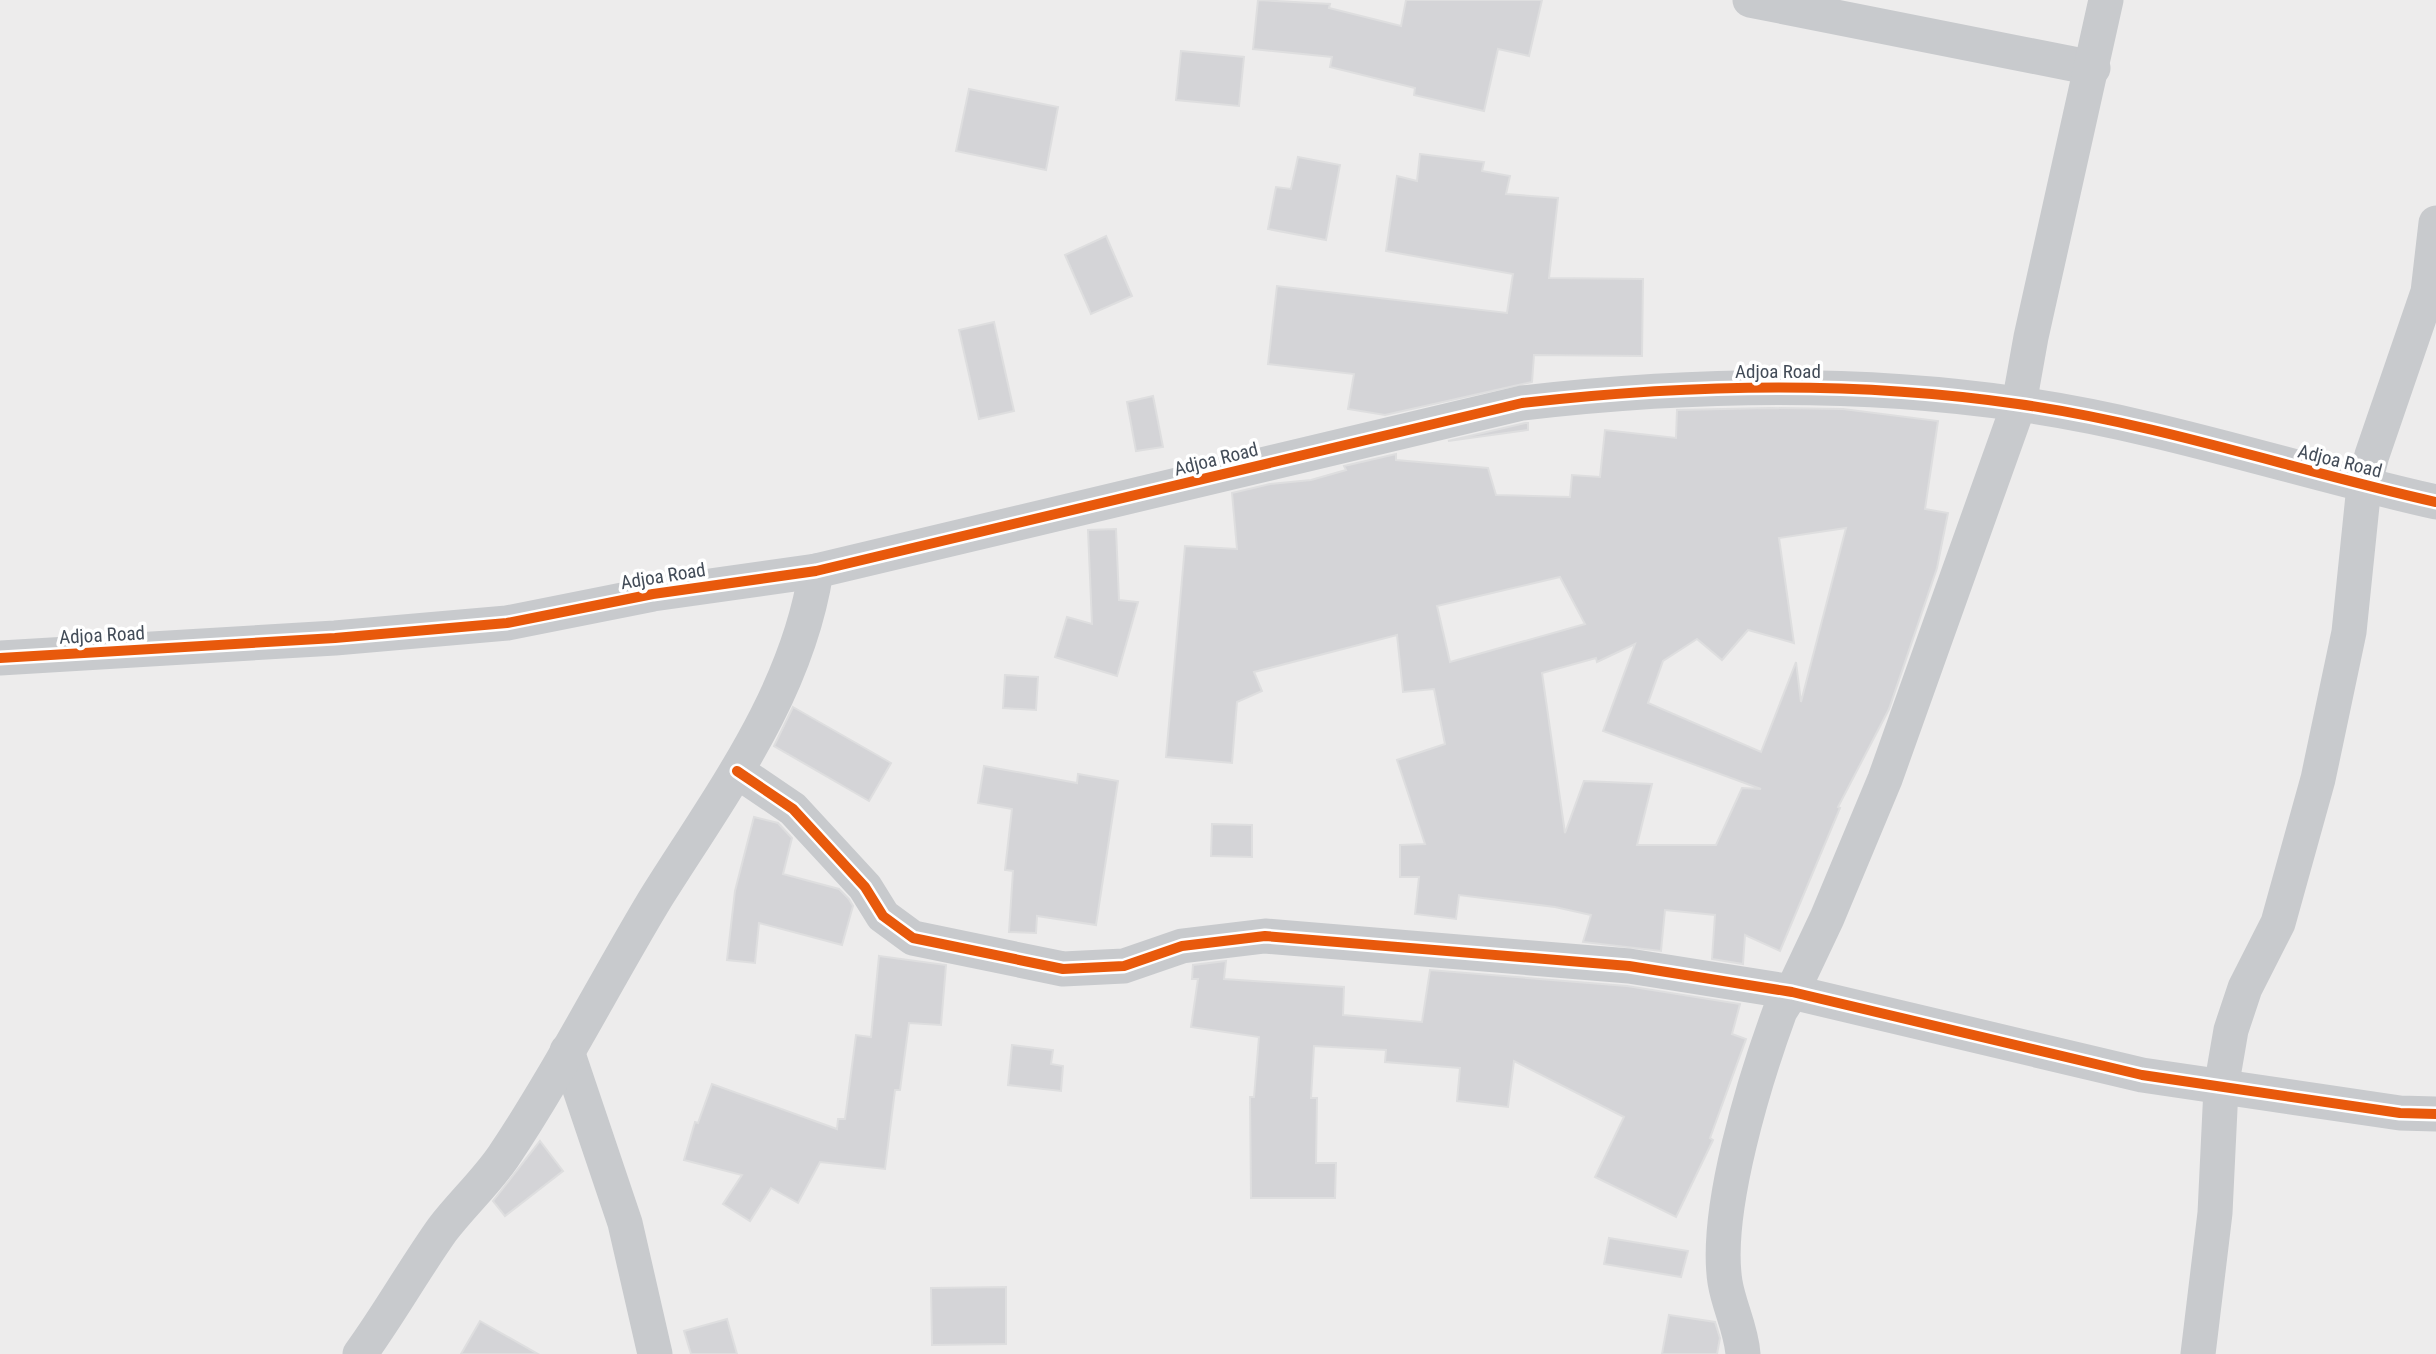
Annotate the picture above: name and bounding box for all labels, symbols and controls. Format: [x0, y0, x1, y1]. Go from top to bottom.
street label: Adjoa Road [1735, 360, 1821, 383]
street label: Adjoa Road [1172, 437, 1260, 481]
street label: Adjoa Road [2296, 439, 2384, 483]
street label: Adjoa Road [619, 558, 707, 594]
street label: Adjoa Road [59, 621, 145, 649]

